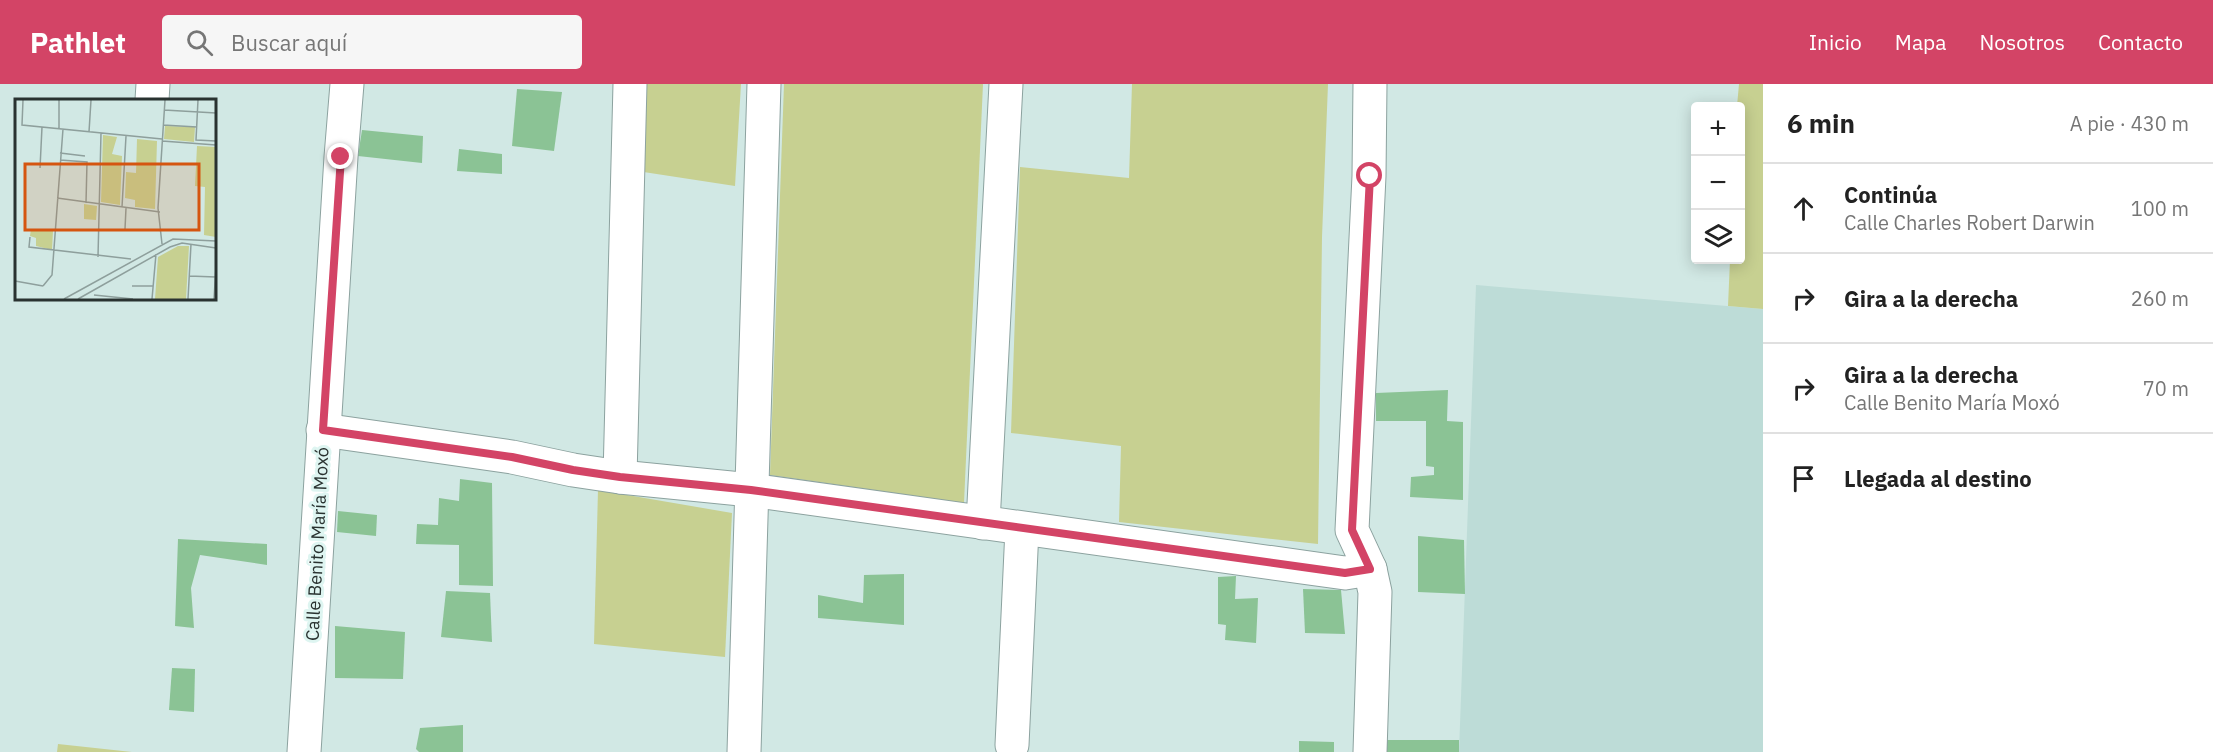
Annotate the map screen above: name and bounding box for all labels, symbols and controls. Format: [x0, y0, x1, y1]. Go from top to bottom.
search box [162, 15, 582, 69]
text: Pathlet [30, 24, 126, 61]
icon: search [183, 26, 216, 59]
text: Buscar aquí [231, 28, 347, 57]
text: Inicio [1809, 28, 1862, 56]
text: Mapa [1895, 28, 1947, 56]
text: Nosotros [1980, 28, 2065, 56]
text: Contacto [2098, 28, 2183, 56]
inset map [15, 99, 216, 300]
map controls [1691, 102, 1745, 264]
button: + [1691, 102, 1745, 156]
text: 6 min [1787, 106, 1855, 140]
text: A pie · 430 m [2070, 110, 2189, 137]
route end [327, 143, 353, 169]
button: − [1691, 156, 1745, 210]
route start [1356, 162, 1382, 188]
text: Continúa [1844, 180, 1937, 209]
icon: ahead [1787, 192, 1820, 225]
text: 100 m [2131, 195, 2189, 222]
text: Calle Charles Robert Darwin [1844, 209, 2095, 236]
button: layers [1691, 210, 1745, 264]
icon: right [1787, 282, 1820, 315]
text: Gira a la derecha [1844, 284, 2018, 313]
text: 260 m [2131, 285, 2189, 312]
text: Gira a la derecha [1844, 360, 2018, 389]
icon: right [1787, 372, 1820, 405]
text: 70 m [2143, 375, 2189, 402]
text: Calle Benito María Moxó [1844, 389, 2060, 416]
street label: Calle Benito María Moxó [300, 446, 334, 642]
icon: arrive [1787, 462, 1820, 495]
text: Llegada al destino [1844, 464, 2032, 493]

